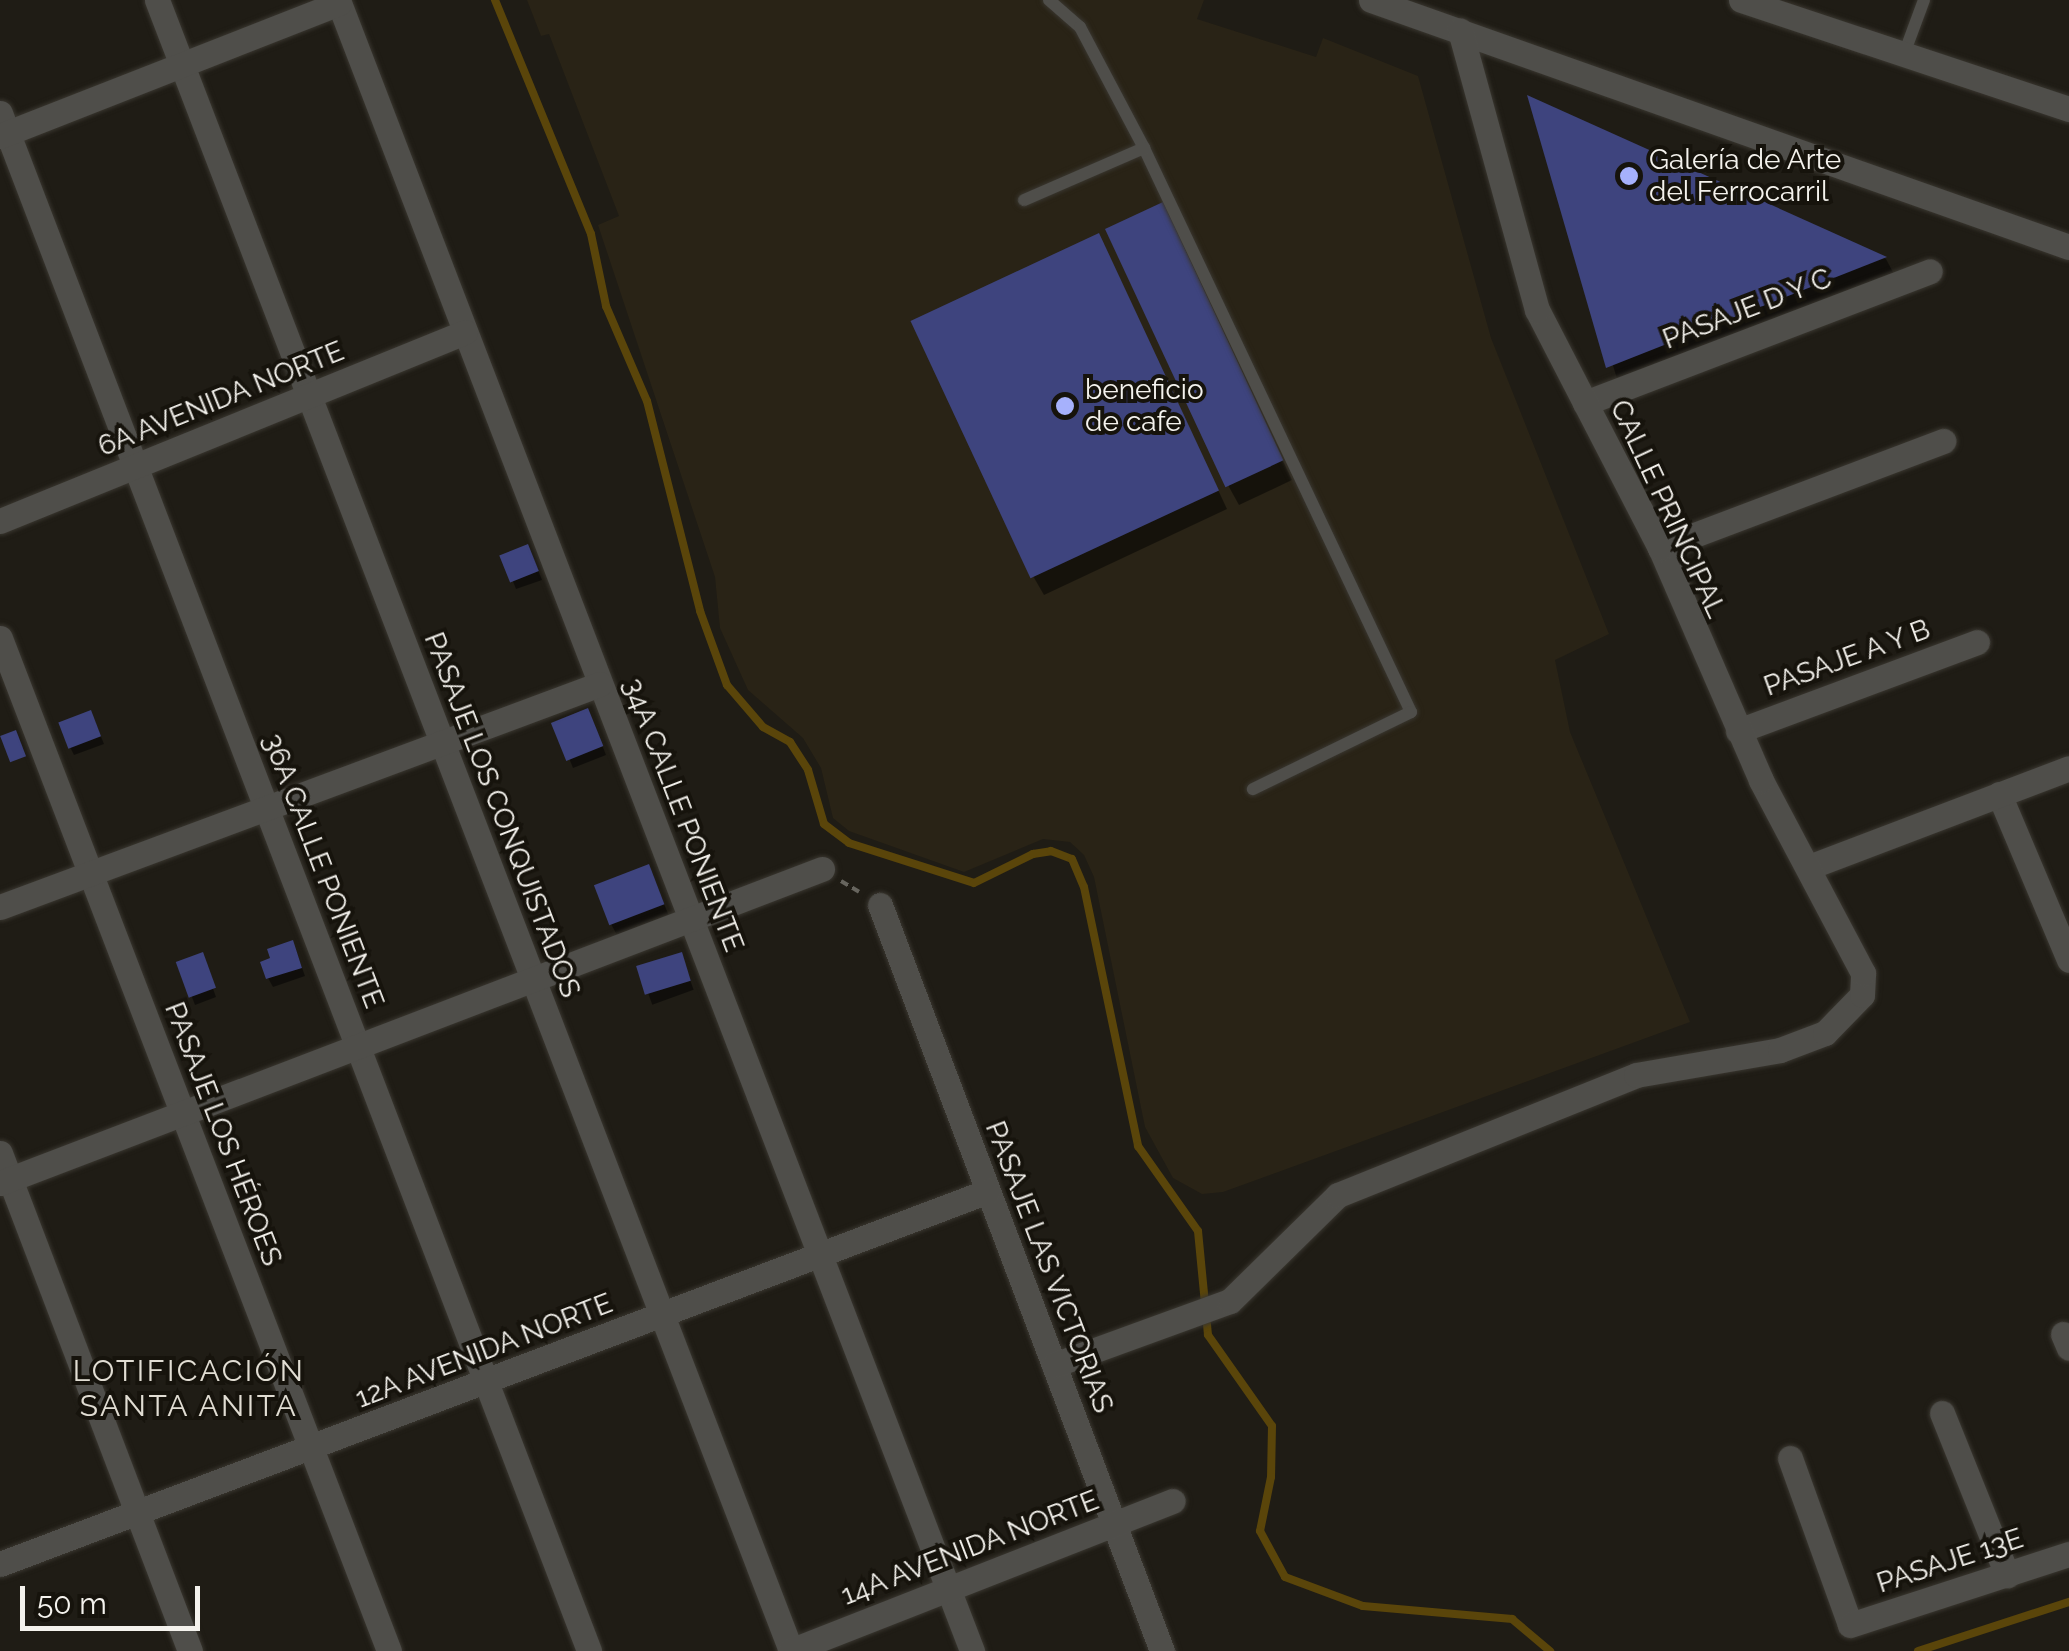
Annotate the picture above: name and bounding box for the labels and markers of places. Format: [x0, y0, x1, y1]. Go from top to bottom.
place label: Galería de Arte del Ferrocarril [1649, 143, 1842, 209]
marker: Galería de Arte del Ferrocarril [1618, 165, 1640, 187]
place label: beneficio de cafe [1085, 373, 1204, 439]
marker: beneficio de cafe [1054, 395, 1076, 417]

